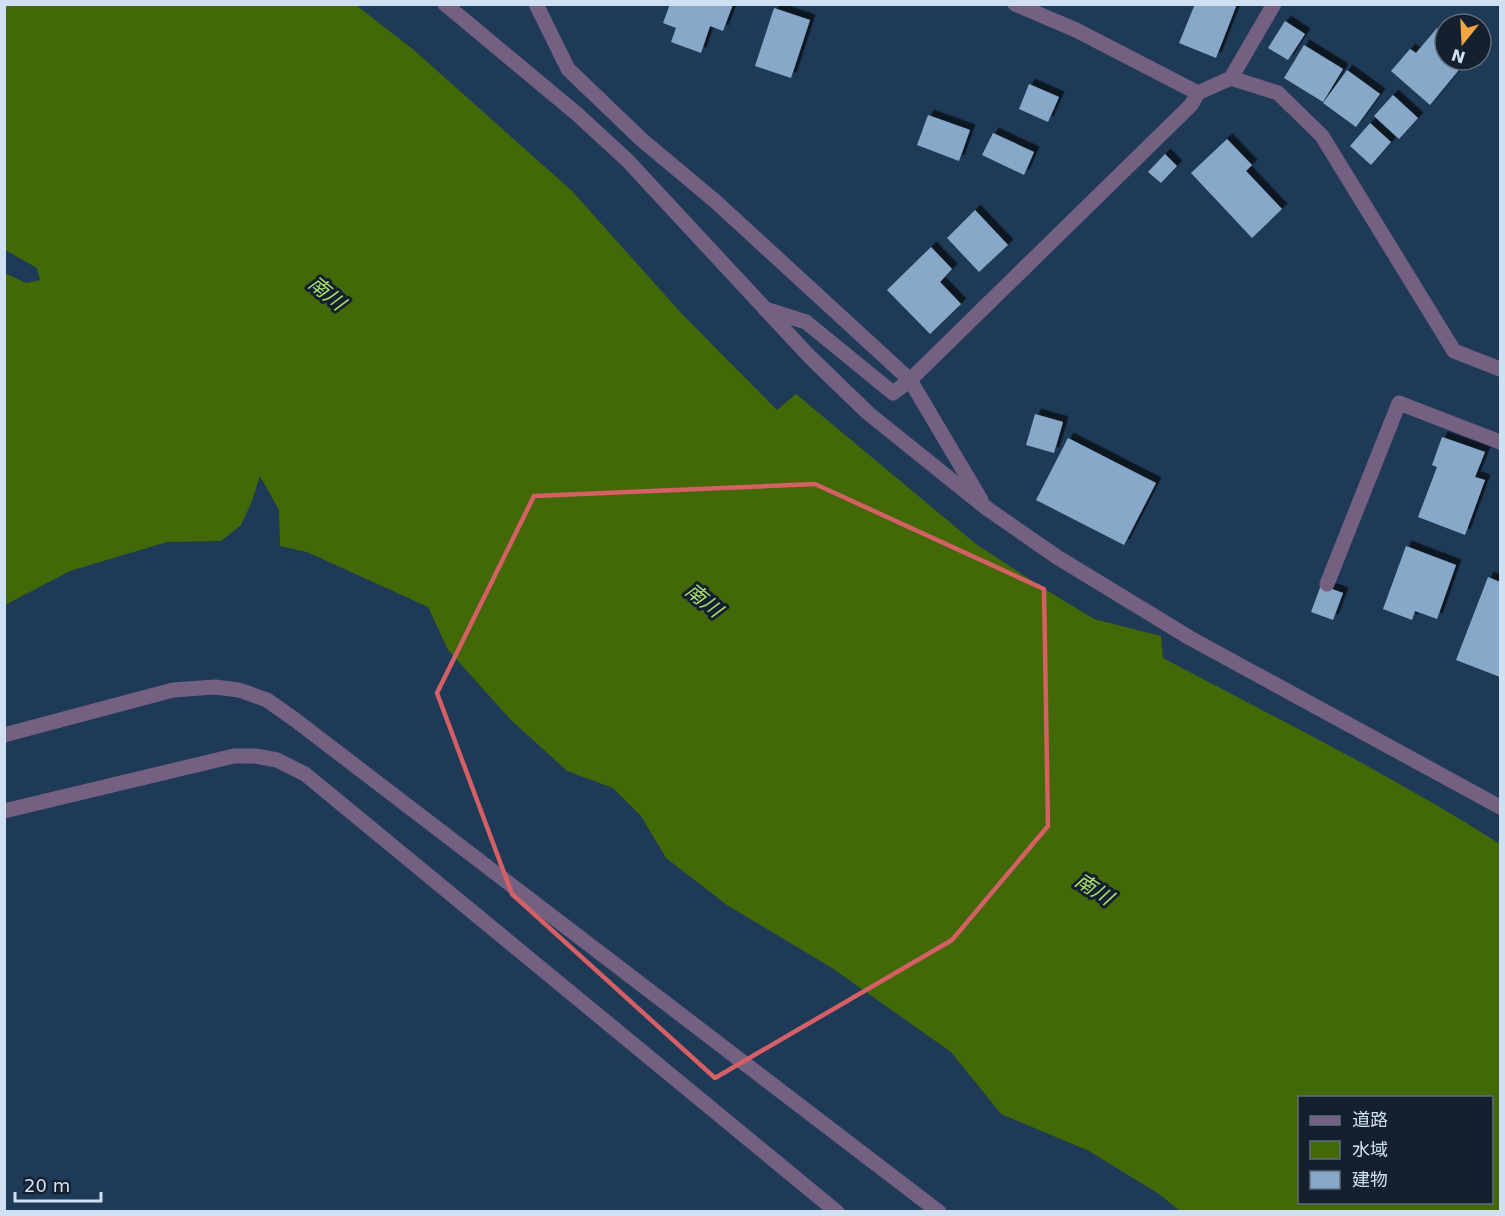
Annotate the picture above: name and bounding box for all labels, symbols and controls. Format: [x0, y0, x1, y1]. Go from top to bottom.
north arrow [1433, 12, 1493, 72]
text: N [1449, 45, 1468, 67]
water label: 南川 [304, 271, 352, 316]
water label: 南川 [681, 578, 729, 623]
water label: 南川 [1071, 868, 1119, 911]
legend [1298, 1096, 1493, 1204]
text: 道路 [1352, 1109, 1388, 1130]
text: 水域 [1352, 1139, 1388, 1160]
scale bar [15, 1165, 100, 1203]
text: 建物 [1352, 1169, 1388, 1190]
text: 20 m [24, 1175, 70, 1196]

